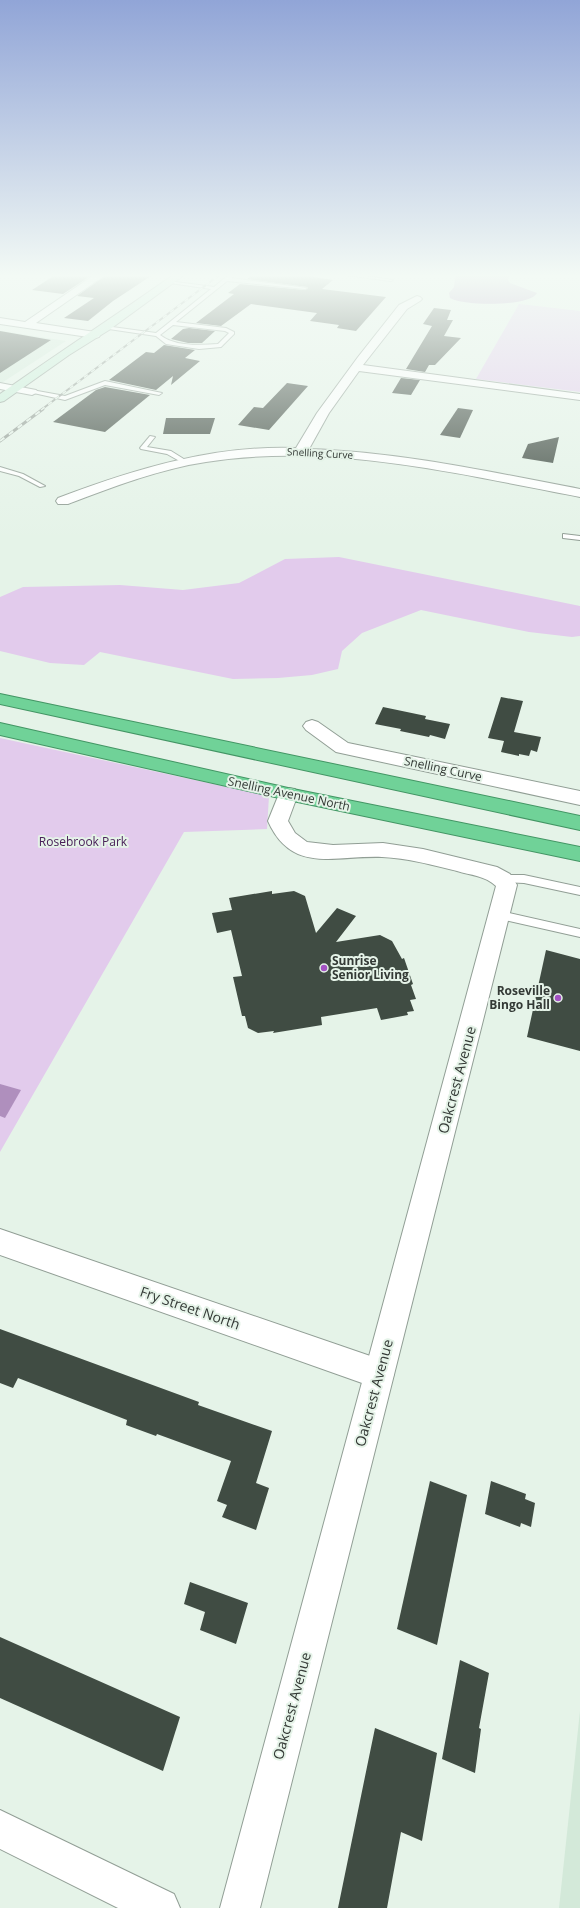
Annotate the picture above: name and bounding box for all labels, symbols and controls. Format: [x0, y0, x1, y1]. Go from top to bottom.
street label: Snelling Curve [287, 444, 354, 462]
street label: Snelling Curve [403, 752, 484, 785]
street label: Snelling Avenue North [226, 772, 352, 815]
park label: Rosebrook Park [39, 833, 128, 850]
place label: Sunrise Senior Living [332, 952, 409, 983]
marker: Sunrise Senior Living [319, 963, 329, 973]
place label: Roseville Bingo Hall [489, 982, 550, 1013]
marker: Roseville Bingo Hall [553, 993, 563, 1003]
street label: Oakcrest Avenue [433, 1024, 480, 1136]
street label: Fry Street North [138, 1282, 243, 1334]
street label: Oakcrest Avenue [350, 1337, 397, 1449]
street label: Oakcrest Avenue [268, 1650, 315, 1762]

